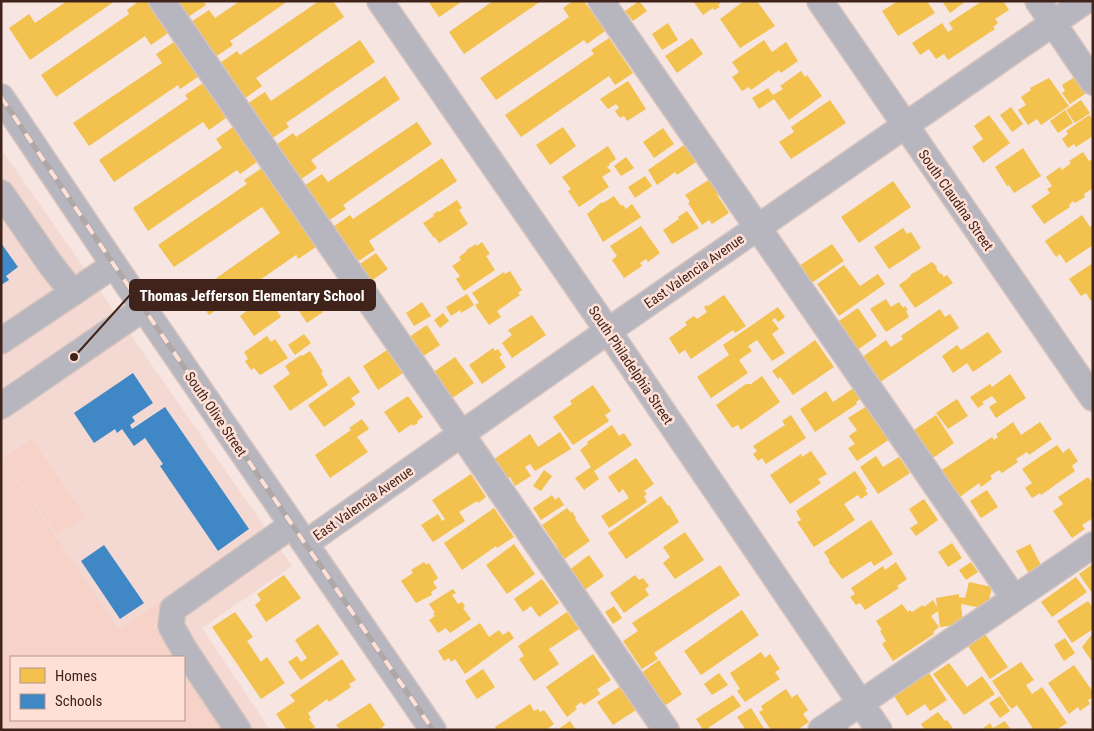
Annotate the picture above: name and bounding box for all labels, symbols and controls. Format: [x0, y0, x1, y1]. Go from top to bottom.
street label: South Claudina Street [915, 146, 997, 254]
street label: East Valencia Avenue [641, 230, 747, 311]
callout: Thomas Jefferson Elementary School [130, 280, 375, 310]
text: Thomas Jefferson Elementary School [140, 287, 364, 305]
street label: South Philadelphia Street [585, 303, 677, 427]
street label: South Olive Street [182, 369, 250, 459]
street label: East Valencia Avenue [310, 462, 416, 543]
legend [10, 656, 185, 721]
text: Homes [55, 667, 97, 685]
text: Schools [55, 692, 102, 710]

